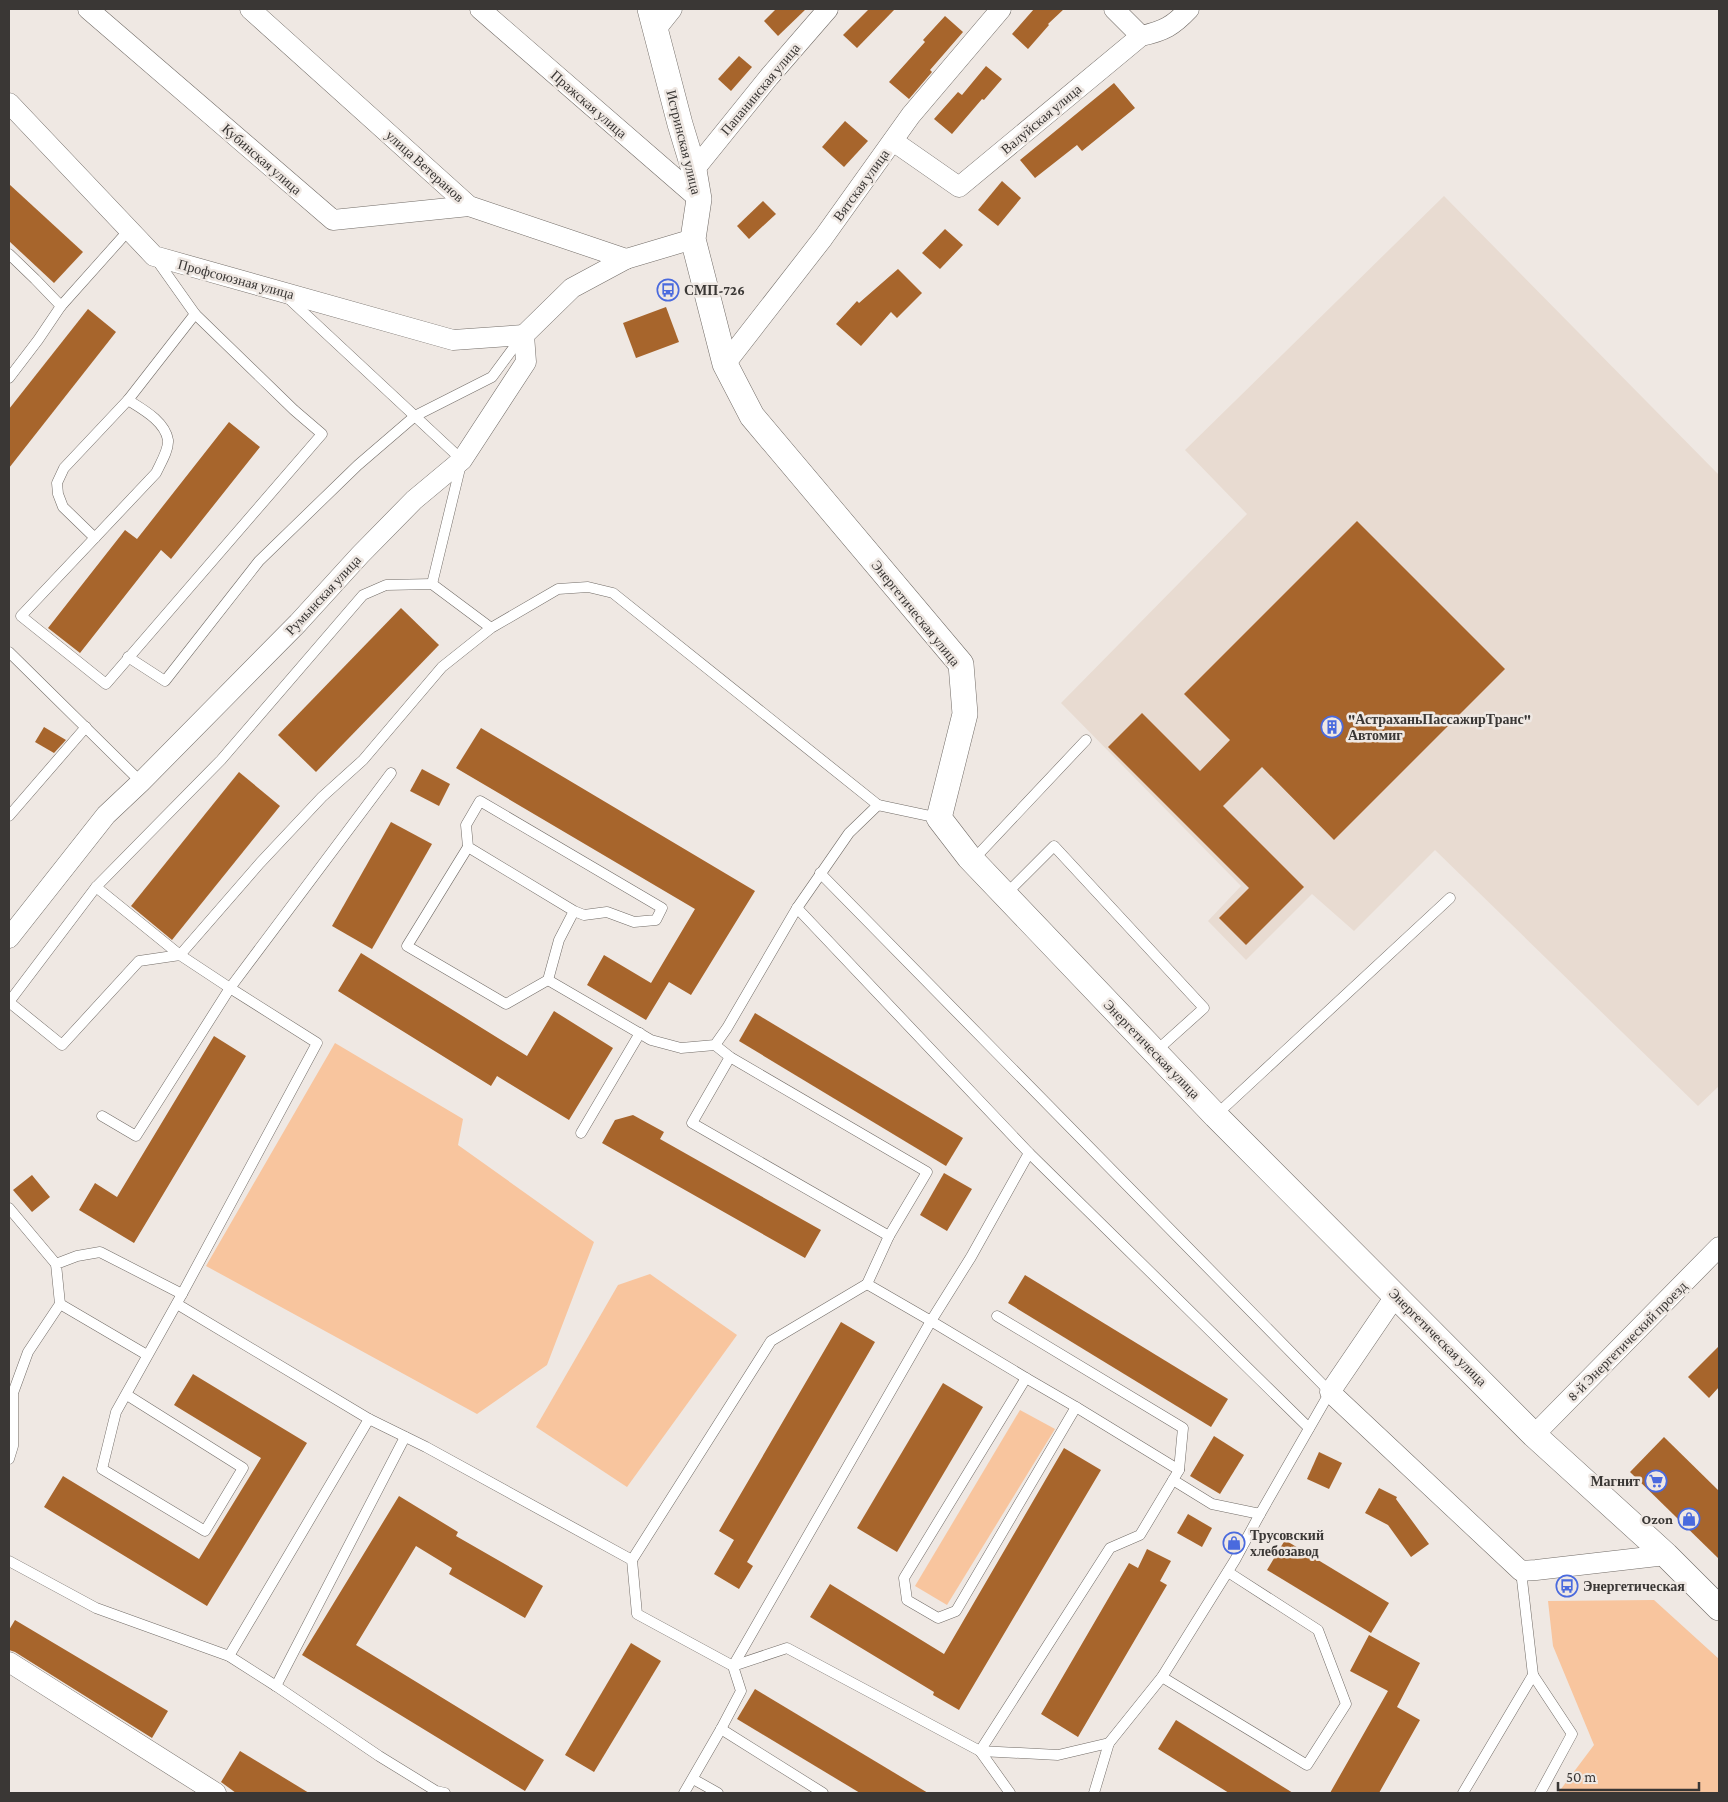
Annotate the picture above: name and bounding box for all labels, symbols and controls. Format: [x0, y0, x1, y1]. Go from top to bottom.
street label: Папанинская улица [717, 39, 804, 138]
street label: Пражская улица [548, 67, 631, 142]
street label: Валуйская улица [998, 80, 1085, 157]
street label: Истринская улица [663, 88, 705, 197]
street label: Кубинская улица [219, 120, 306, 198]
street label: улица Ветеранов [383, 127, 468, 205]
street label: Вятская улица [830, 145, 893, 224]
street label: Профсоюзная улица [176, 256, 297, 302]
bus stop icon: СМП-726 [656, 278, 680, 302]
place label: СМП-726 [684, 282, 745, 298]
street label: Румынская улица [282, 551, 365, 638]
street label: Энергетическая улица [868, 557, 964, 670]
place label: "АстраханьПассажирТранс" Автомиг [1348, 711, 1531, 743]
building icon: "АстраханьПассажирТранс" Автомиг [1320, 715, 1344, 739]
street label: Энергетическая улица [1101, 996, 1204, 1102]
street label: 8-й Энергетический проезд [1564, 1278, 1690, 1404]
street label: Энергетическая улица [1386, 1285, 1491, 1390]
supermarket icon: Магнит [1644, 1469, 1668, 1493]
place label: Магнит [1590, 1473, 1640, 1489]
shop icon: Ozon [1677, 1507, 1701, 1531]
place label: Ozon [1642, 1511, 1673, 1527]
place label: Трусовский хлебозавод [1250, 1527, 1324, 1559]
shop icon: Трусовский хлебозавод [1222, 1531, 1246, 1555]
bus stop icon: Энергетическая [1555, 1574, 1579, 1598]
place label: Энергетическая [1583, 1578, 1685, 1594]
scale bar [1558, 1760, 1699, 1792]
text: 50 m [1566, 1769, 1596, 1785]

